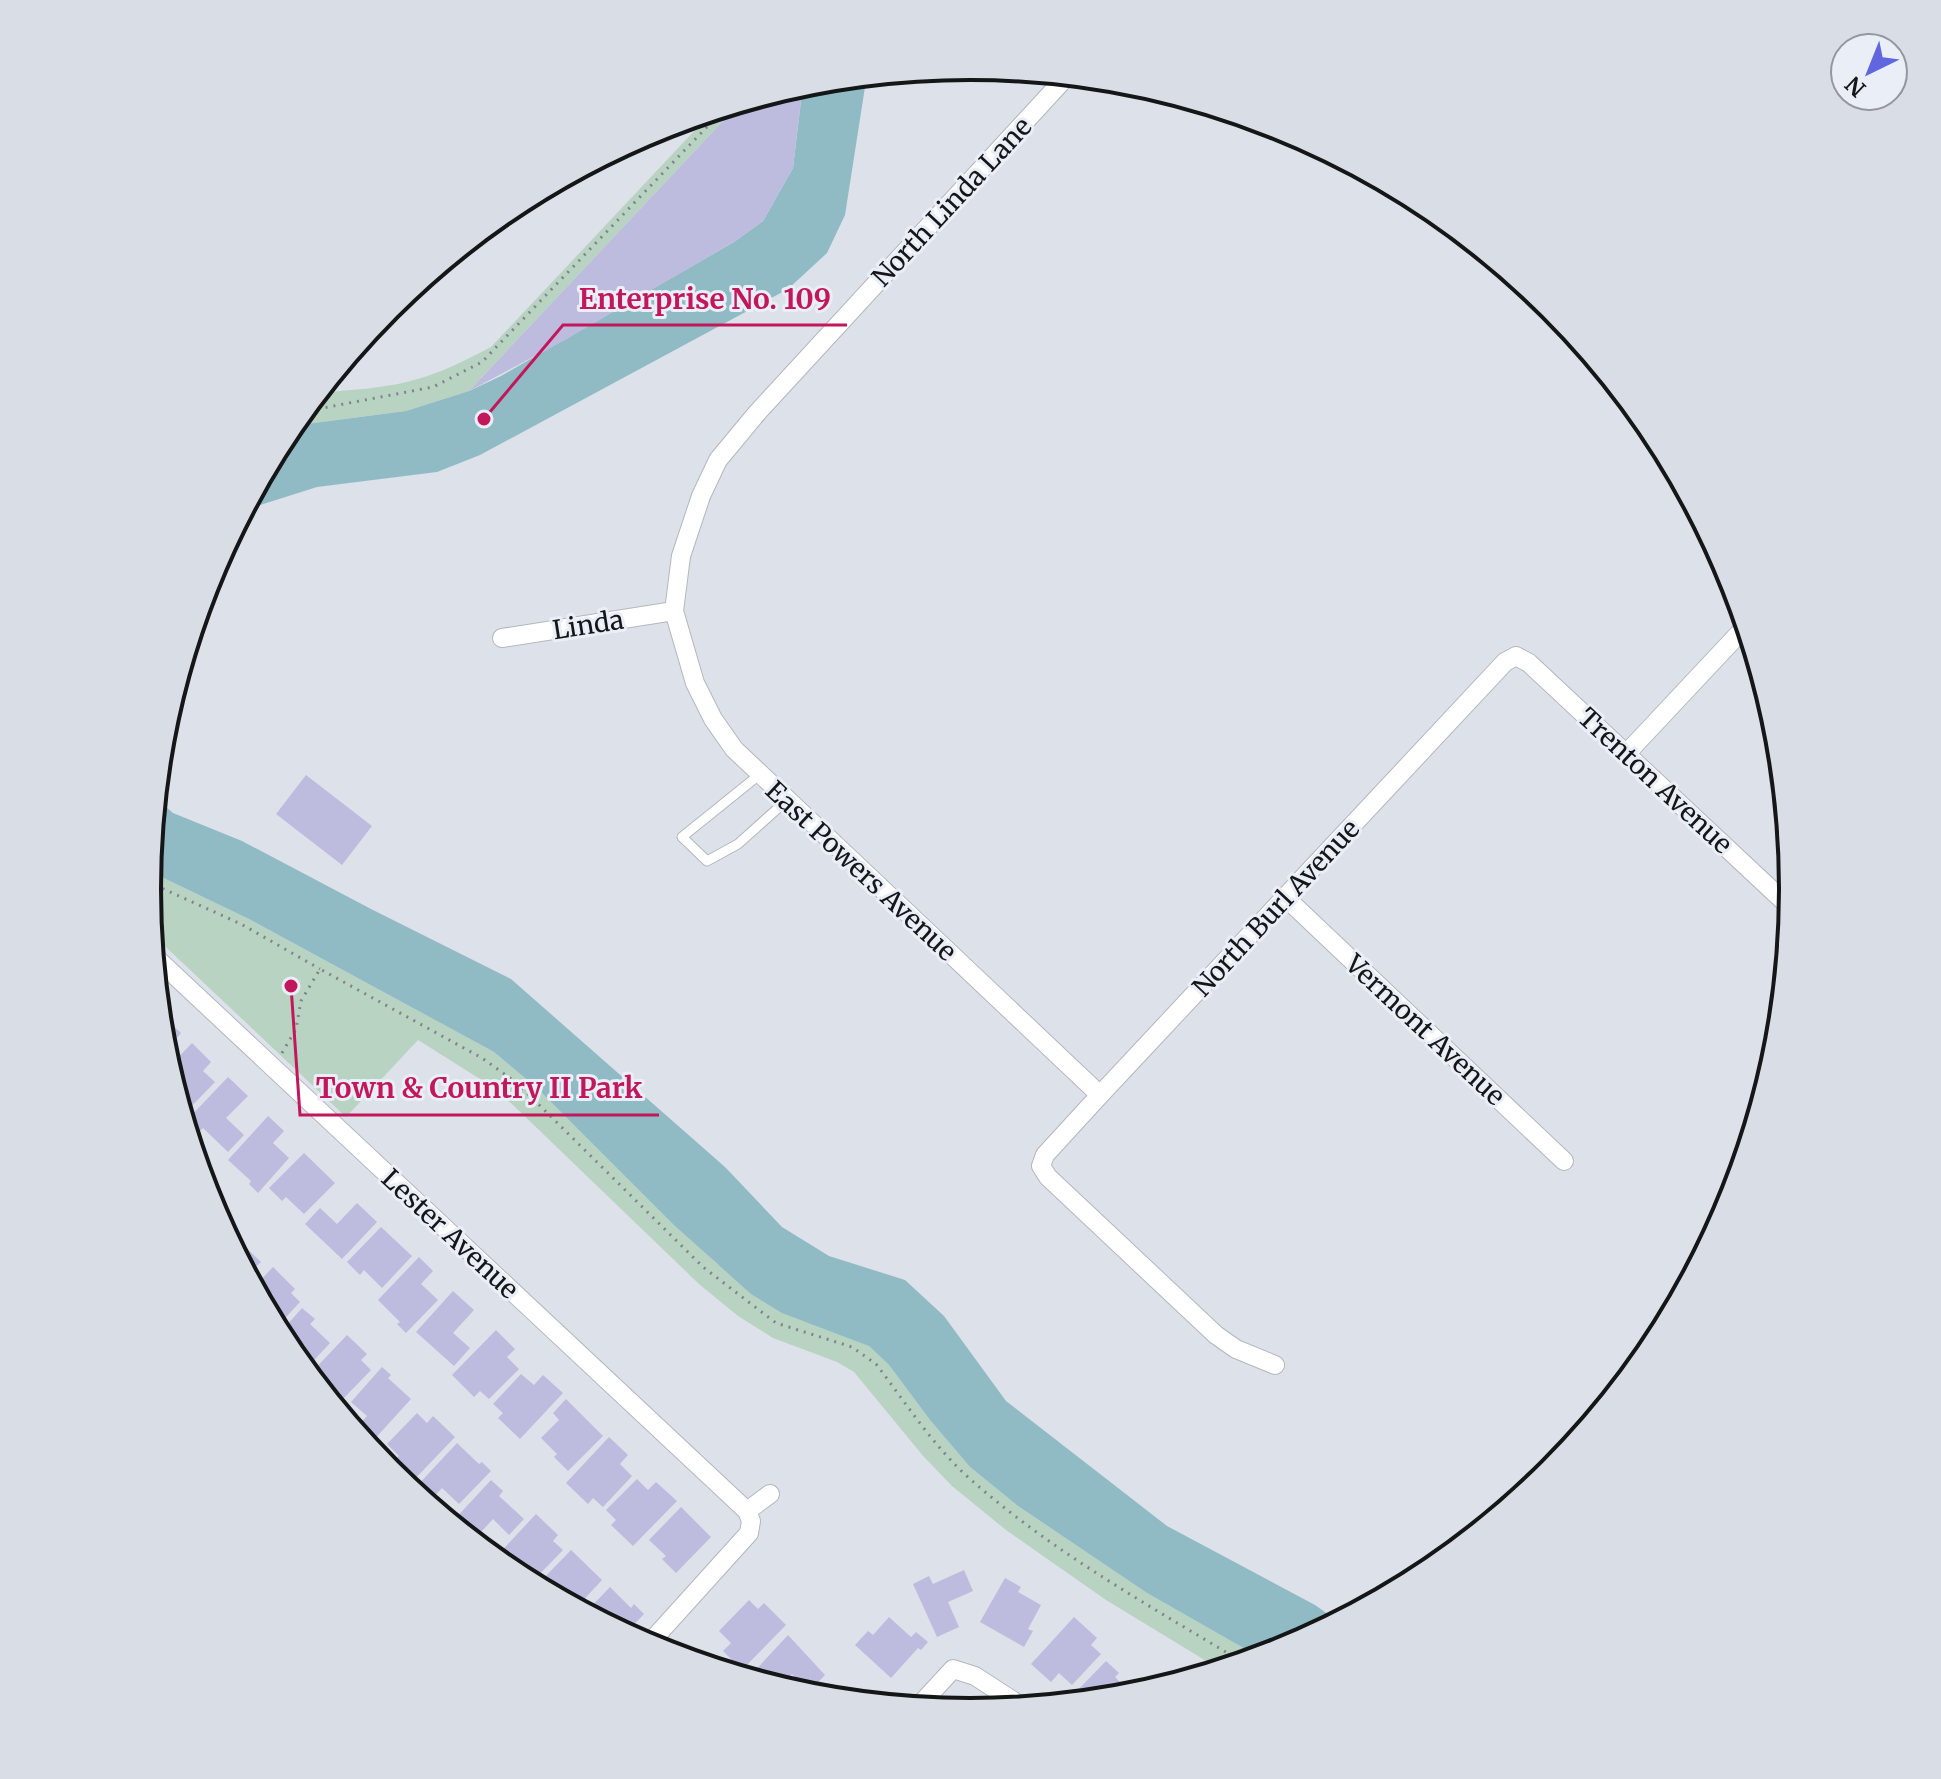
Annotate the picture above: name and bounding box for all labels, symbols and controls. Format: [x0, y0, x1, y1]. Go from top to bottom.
north arrow [1829, 32, 1909, 112]
text: N [1839, 70, 1871, 103]
street label: North Linda Lane [865, 110, 1038, 293]
callout: Enterprise No. 109 [563, 273, 847, 325]
text: Enterprise No. 109 [579, 281, 831, 317]
street label: Linda [550, 603, 626, 646]
street label: Trenton Avenue [1571, 701, 1739, 860]
street label: East Powers Avenue [759, 774, 964, 968]
street label: North Burl Avenue [1185, 812, 1366, 1003]
street label: Vermont Avenue [1338, 947, 1512, 1112]
callout: Town & Country II Park [300, 1063, 659, 1115]
text: Town & Country II Park [316, 1070, 643, 1106]
street label: Lester Avenue [375, 1162, 526, 1305]

